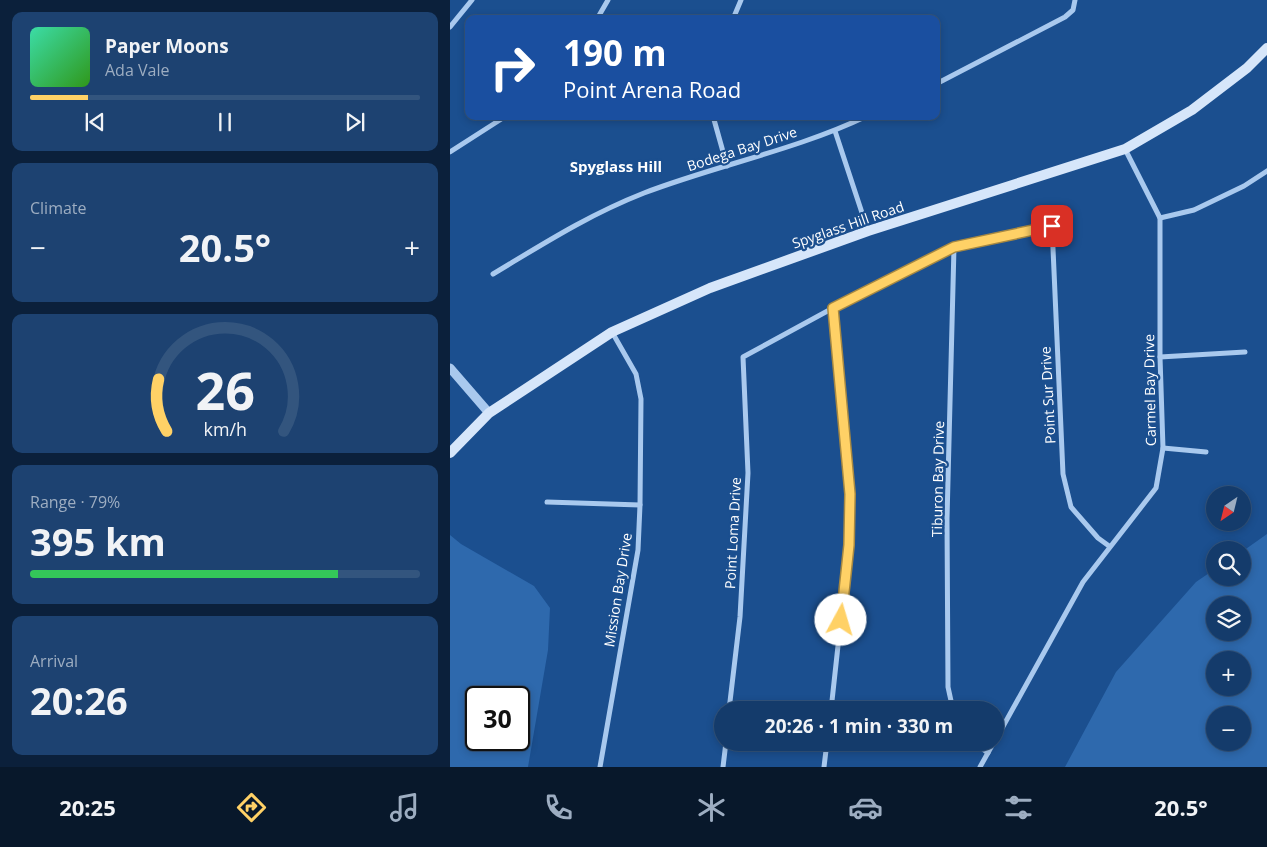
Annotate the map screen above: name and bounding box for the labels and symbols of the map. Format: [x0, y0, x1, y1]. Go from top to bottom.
street label: Bodega Bay Drive [684, 122, 799, 175]
district label: Spyglass Hill [570, 156, 662, 176]
street label: Spyglass Hill Road [789, 196, 906, 253]
pin [1031, 205, 1073, 247]
street label: Carmel Bay Drive [1139, 334, 1160, 446]
street label: Point Sur Drive [1035, 346, 1060, 444]
street label: Tiburon Bay Drive [927, 420, 948, 537]
street label: Point Loma Drive [720, 476, 745, 589]
north arrow [1206, 486, 1251, 531]
street label: Mission Bay Drive [599, 531, 636, 648]
position arrow [814, 593, 866, 645]
speed limit sign: 30 [465, 686, 530, 751]

